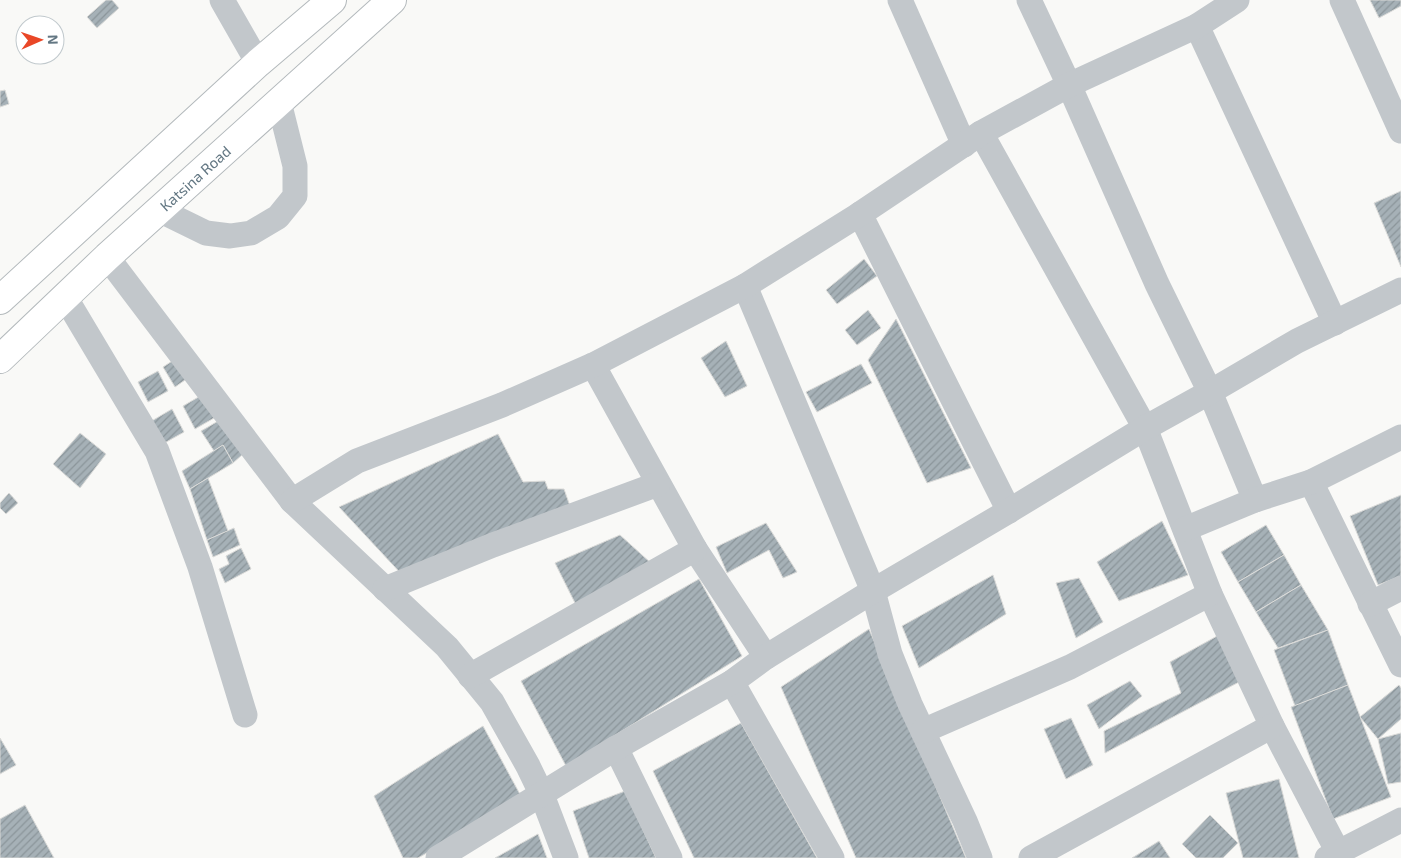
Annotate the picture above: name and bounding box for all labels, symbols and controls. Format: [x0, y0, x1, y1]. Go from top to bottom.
north arrow [15, 15, 65, 65]
text: N [45, 34, 62, 45]
street label: Katsina Road [156, 142, 234, 214]

